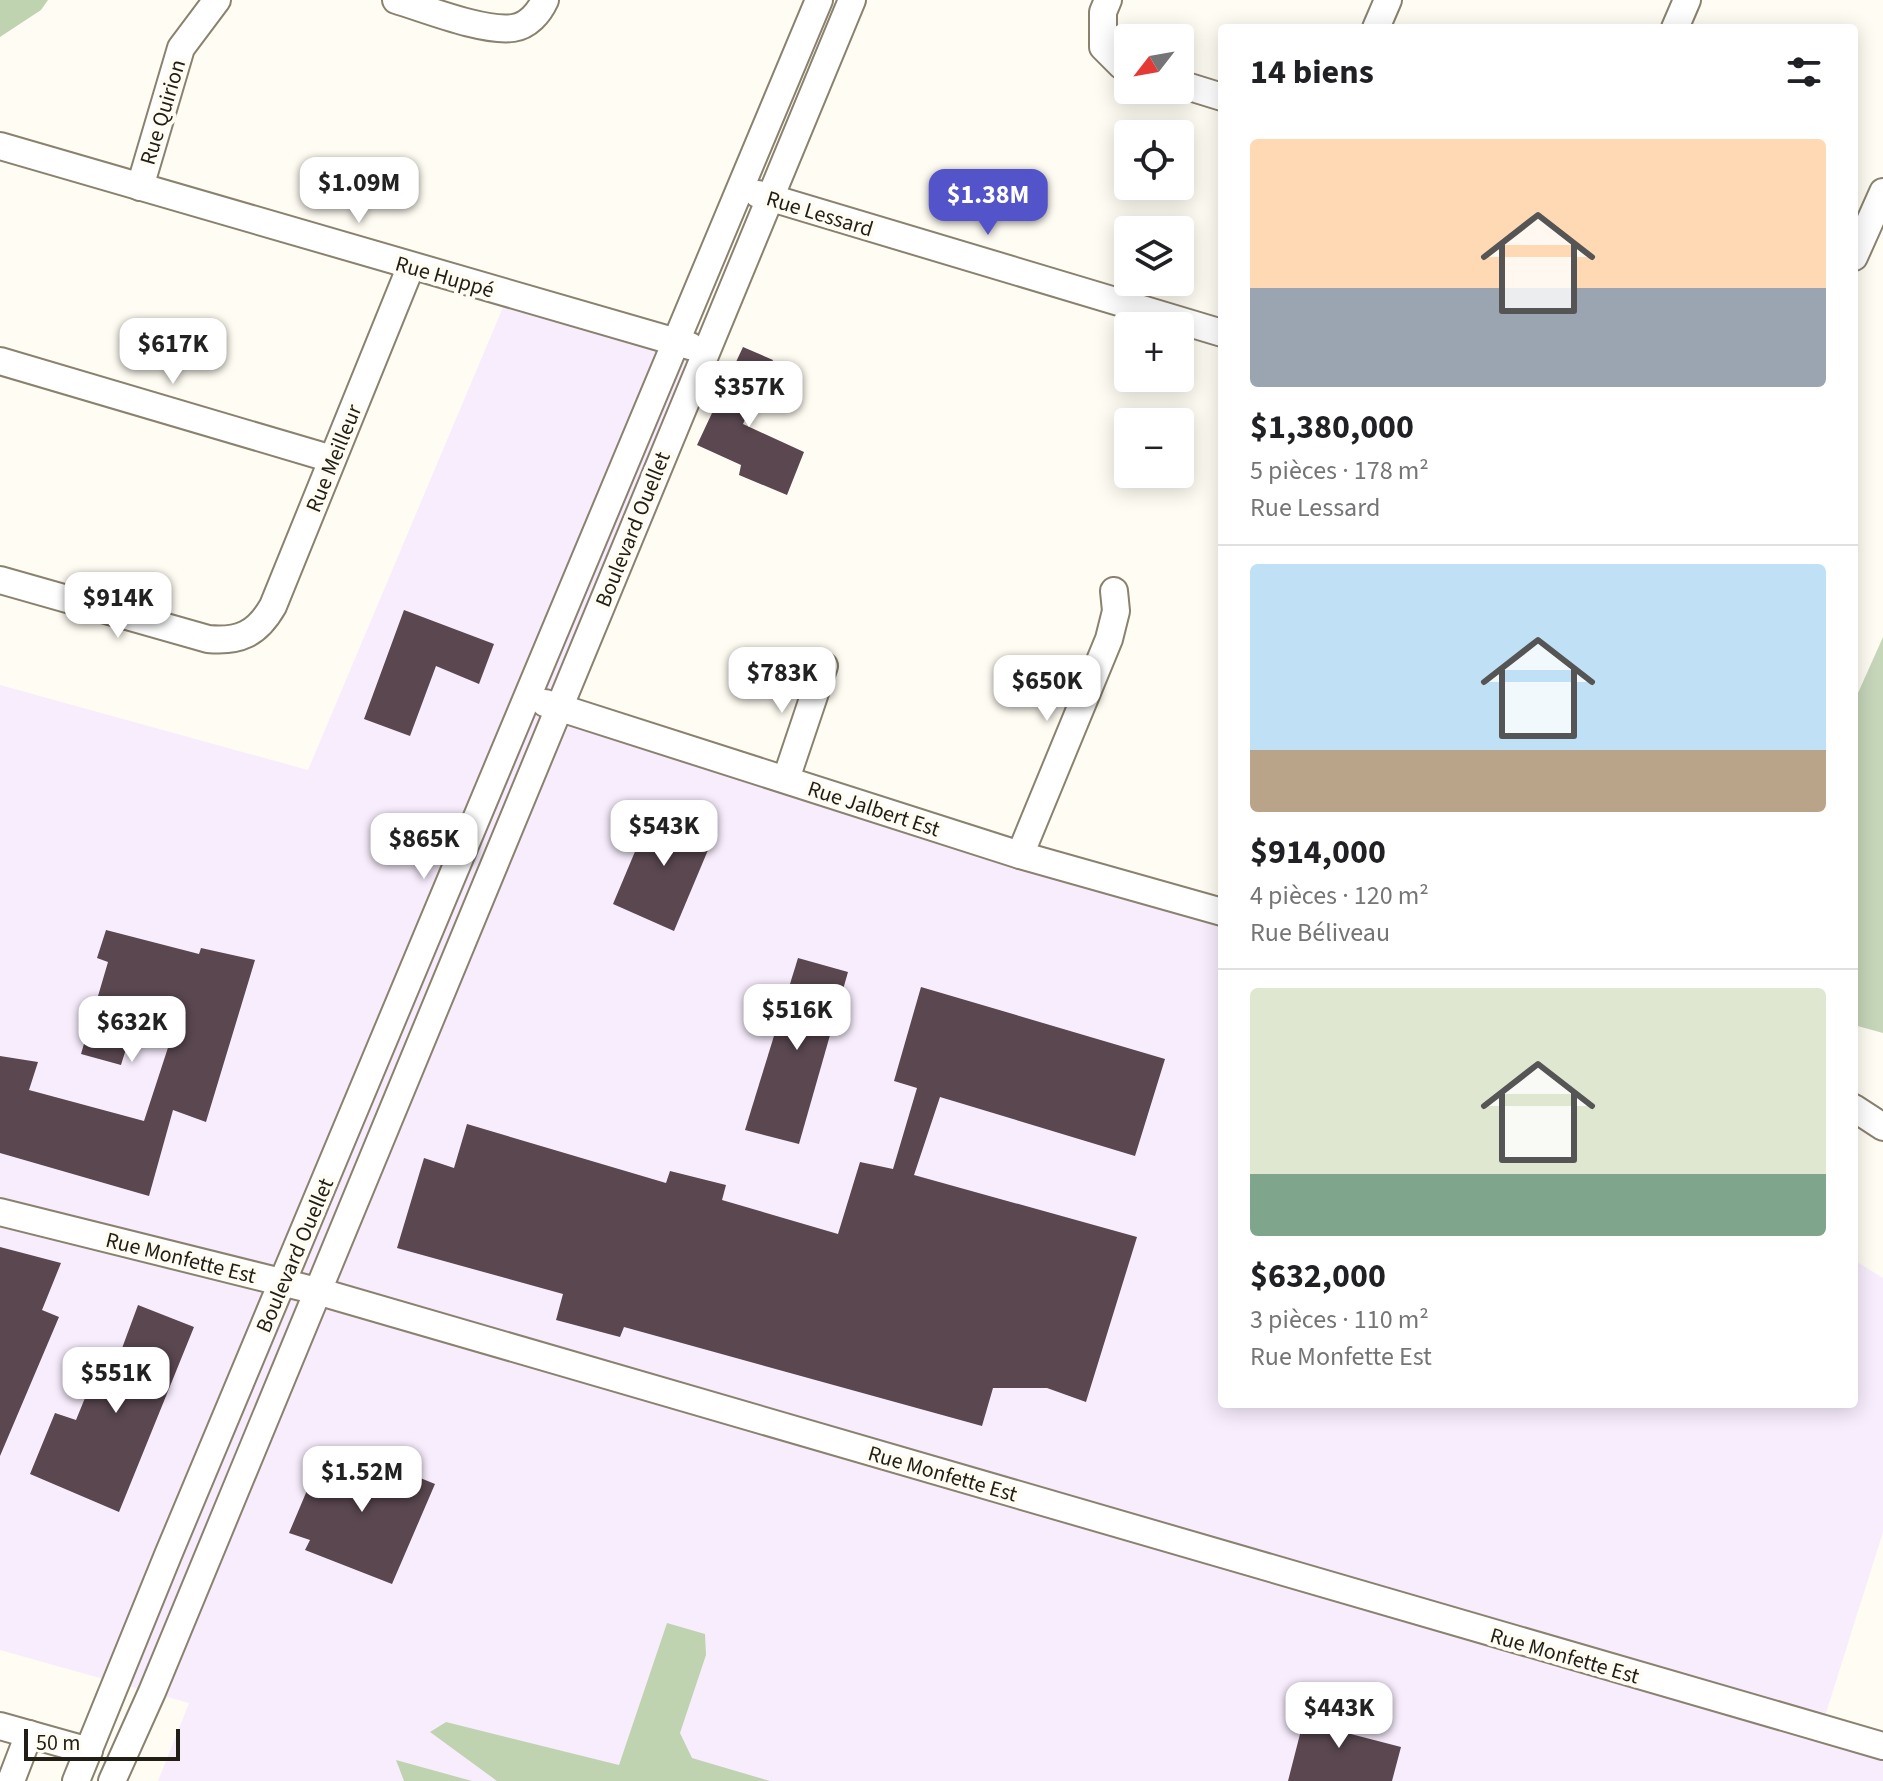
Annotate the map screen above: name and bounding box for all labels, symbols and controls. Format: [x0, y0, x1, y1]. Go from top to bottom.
north arrow [1114, 24, 1194, 104]
map controls [1114, 24, 1194, 488]
text: 14 biens [1250, 48, 1374, 97]
icon: filters [1782, 50, 1826, 94]
street label: Rue Quirion [132, 56, 194, 169]
button: locate [1114, 120, 1194, 200]
pin: $1.09M [294, 157, 424, 225]
text: $1.09M [318, 164, 400, 201]
pin: $1.38M [923, 169, 1053, 237]
text: $1.38M [947, 176, 1029, 213]
street label: Rue Lessard [762, 183, 877, 245]
icon: home [1466, 191, 1610, 335]
button: layers [1114, 216, 1194, 296]
street label: Rue Huppé [392, 248, 498, 306]
button: + [1114, 312, 1194, 392]
pin: $617K [117, 318, 229, 386]
text: $617K [138, 325, 208, 362]
pin: $357K [693, 361, 805, 429]
text: $357K [714, 368, 784, 405]
street label: Rue Meilleur [298, 399, 370, 517]
text: $1,380,000 [1250, 403, 1414, 452]
button: − [1114, 408, 1194, 488]
street label: Boulevard Ouellet [587, 446, 679, 612]
text: 5 pièces · 178 m² [1250, 452, 1429, 489]
text: Rue Lessard [1250, 489, 1380, 526]
pin: $914K [62, 572, 174, 640]
text: $914K [83, 579, 153, 616]
icon: home [1466, 616, 1610, 760]
pin: $783K [726, 647, 838, 715]
text: $783K [747, 654, 817, 691]
pin: $650K [991, 655, 1103, 723]
text: $650K [1012, 662, 1082, 699]
street label: Rue Jalbert Est [803, 773, 945, 846]
pin: $543K [608, 800, 720, 868]
text: $543K [629, 807, 699, 844]
pin: $865K [368, 813, 480, 881]
text: $865K [389, 820, 459, 857]
text: $914,000 [1250, 828, 1386, 877]
text: 4 pièces · 120 m² [1250, 877, 1429, 914]
text: Rue Béliveau [1250, 914, 1390, 951]
pin: $516K [741, 984, 853, 1052]
text: $516K [762, 991, 832, 1028]
pin: $632K [76, 996, 188, 1064]
text: $632K [97, 1003, 167, 1040]
icon: home [1466, 1040, 1610, 1184]
street label: Boulevard Ouellet [248, 1173, 342, 1338]
street label: Rue Monfette Est [102, 1224, 260, 1292]
text: $632,000 [1250, 1252, 1386, 1301]
text: 3 pièces · 110 m² [1250, 1301, 1429, 1338]
text: Rue Monfette Est [1250, 1338, 1432, 1375]
pin: $551K [60, 1347, 172, 1415]
text: $551K [81, 1354, 151, 1391]
street label: Rue Monfette Est [864, 1437, 1022, 1511]
pin: $1.52M [297, 1446, 427, 1514]
text: $1.52M [321, 1453, 403, 1490]
street label: Rue Monfette Est [1486, 1619, 1644, 1693]
pin: $443K [1283, 1682, 1395, 1750]
text: $443K [1304, 1689, 1374, 1726]
scale bar [24, 1725, 180, 1761]
text: 50 m [36, 1727, 81, 1759]

